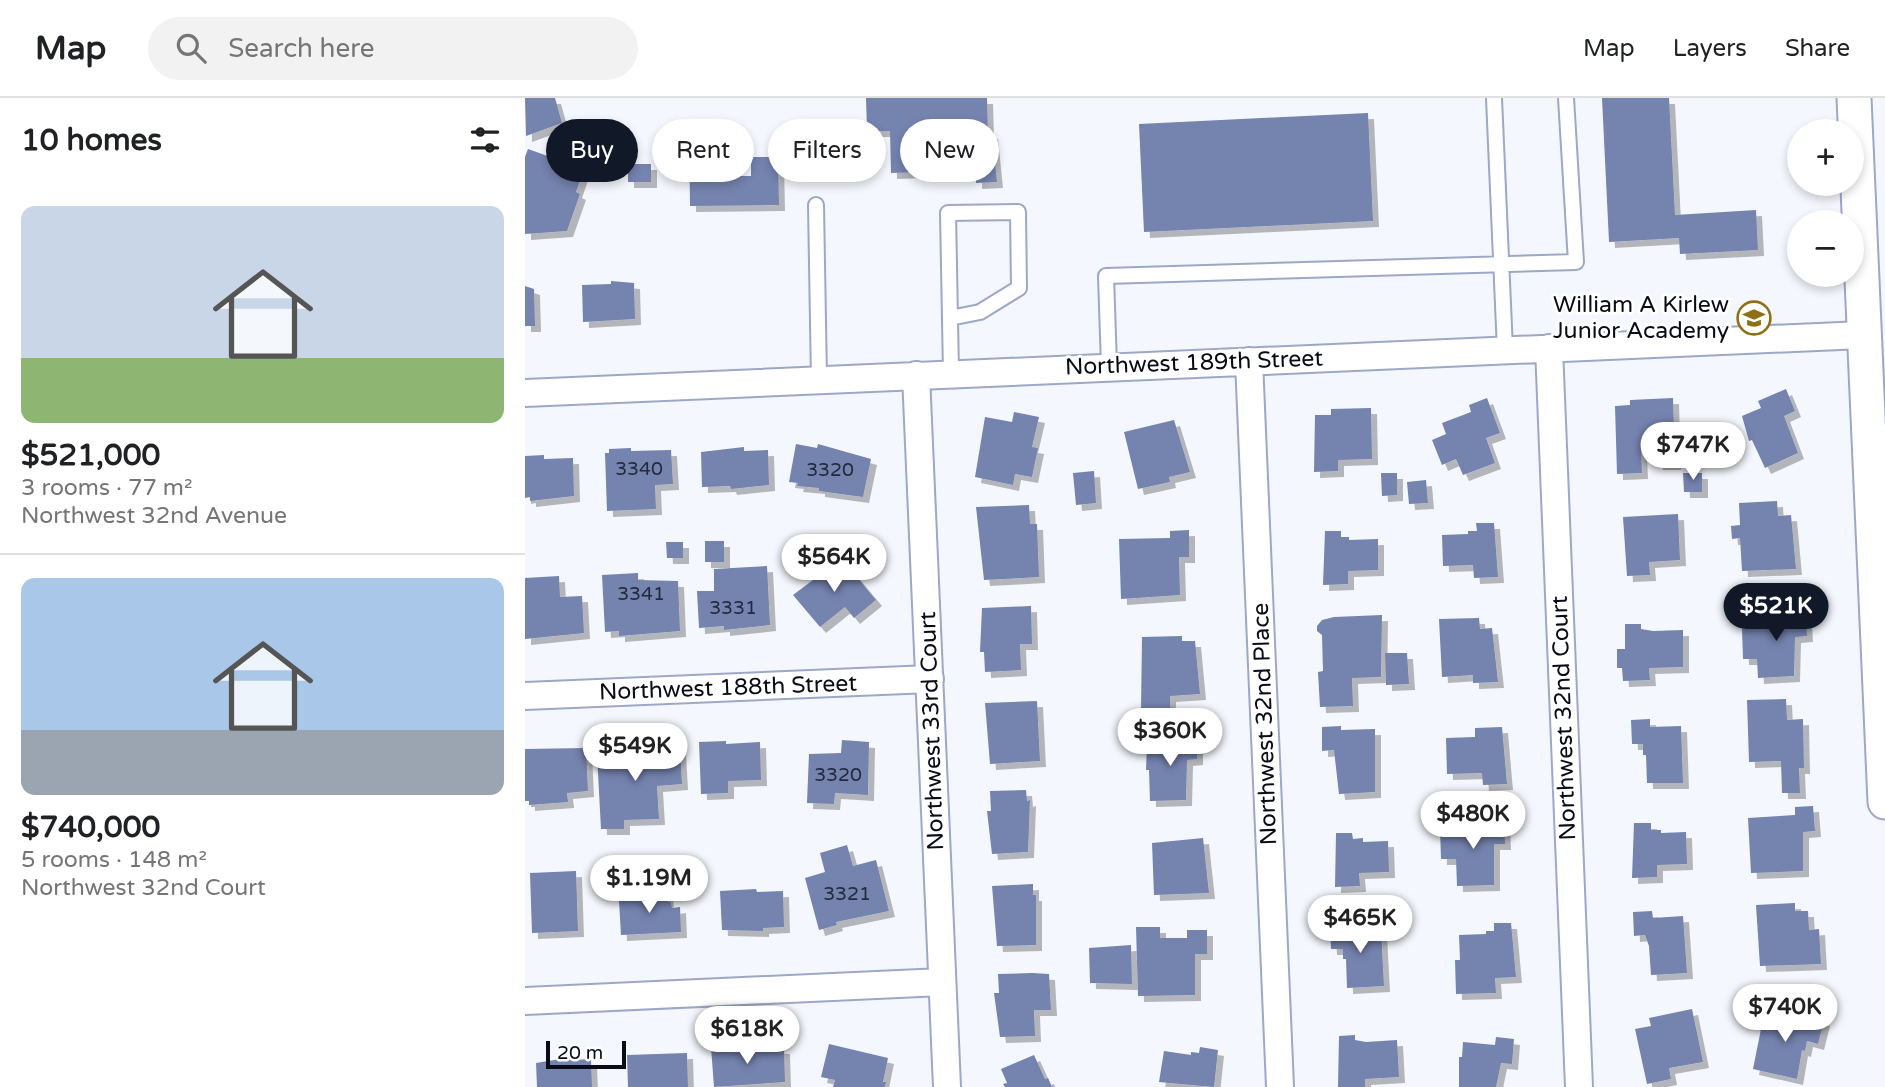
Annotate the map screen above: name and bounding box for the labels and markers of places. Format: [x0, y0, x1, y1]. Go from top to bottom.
place label: William A Kirlew Junior Academy [1553, 291, 1729, 345]
school or university icon: William A Kirlew Junior Academy [1735, 299, 1773, 337]
pin: $747K [1644, 422, 1742, 482]
pin: $564K [785, 534, 883, 594]
pin: $521K [1727, 584, 1825, 643]
pin: $360K [1121, 708, 1219, 768]
pin: $549K [586, 724, 684, 783]
pin: $480K [1424, 792, 1522, 851]
pin: $1.19M [592, 856, 706, 915]
pin: $465K [1311, 896, 1409, 955]
pin: $740K [1736, 984, 1834, 1044]
pin: $618K [698, 1006, 796, 1066]

